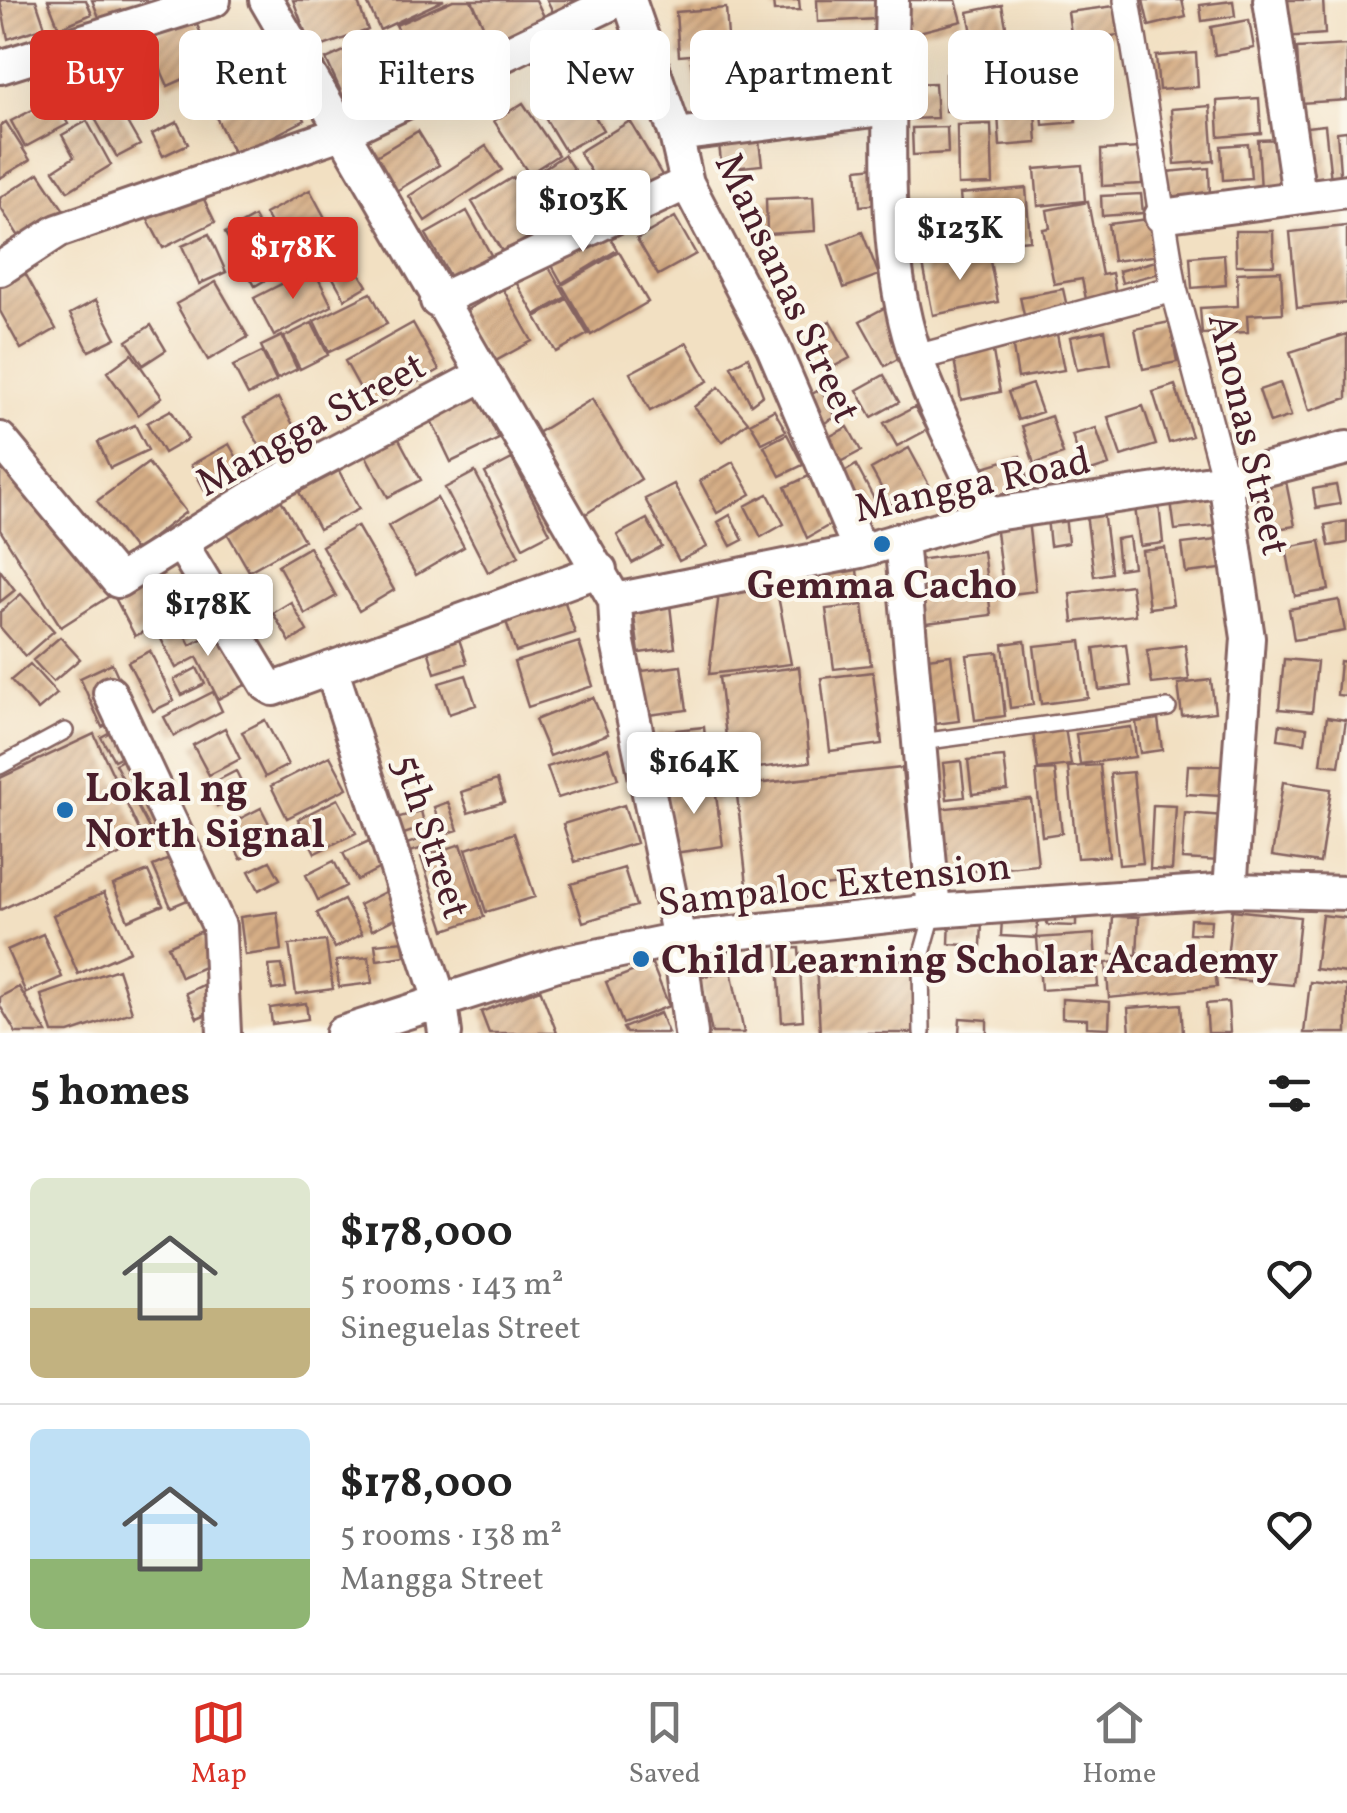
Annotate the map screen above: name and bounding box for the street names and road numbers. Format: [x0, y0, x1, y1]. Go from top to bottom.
street label: Mansanas Street [698, 145, 872, 433]
street label: Anonas Street [1191, 308, 1301, 562]
street label: Mangga Street [187, 340, 437, 513]
street label: Mangga Road [850, 435, 1096, 539]
street label: 5th Street [376, 748, 482, 927]
street label: Sampaloc Extension [655, 841, 1014, 933]

